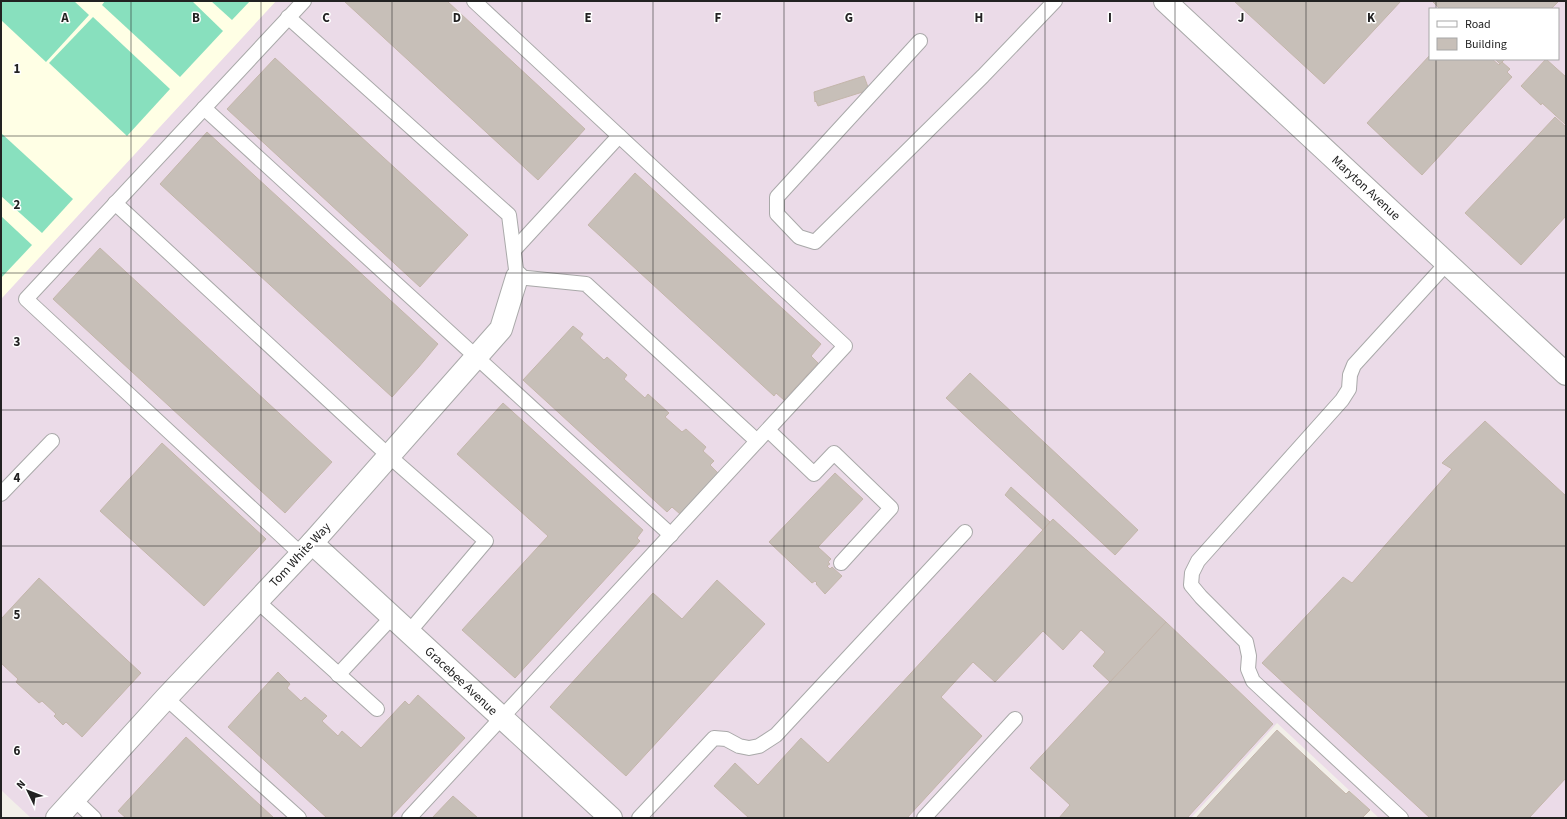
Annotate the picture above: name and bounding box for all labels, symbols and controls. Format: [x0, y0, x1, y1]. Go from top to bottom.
legend [1429, 8, 1559, 60]
text: A [60, 9, 69, 27]
text: B [192, 9, 200, 27]
text: C [322, 9, 330, 27]
text: D [453, 9, 461, 27]
text: E [584, 9, 592, 27]
text: F [715, 9, 722, 27]
text: G [845, 9, 853, 27]
text: H [975, 9, 983, 27]
text: I [1108, 9, 1112, 27]
text: J [1238, 9, 1244, 27]
text: K [1367, 9, 1376, 27]
text: Road [1465, 16, 1491, 33]
text: Building [1465, 36, 1507, 53]
text: 1 [14, 60, 21, 78]
street label: Maryton Avenue [1328, 151, 1404, 225]
text: 2 [14, 196, 21, 214]
text: 3 [14, 333, 21, 351]
text: 4 [14, 469, 21, 487]
street label: Tom White Way [265, 519, 335, 591]
text: 5 [14, 606, 21, 624]
street label: Gracebee Avenue [421, 642, 501, 720]
text: 6 [14, 742, 21, 760]
north arrow [8, 771, 48, 811]
text: N [13, 777, 29, 792]

